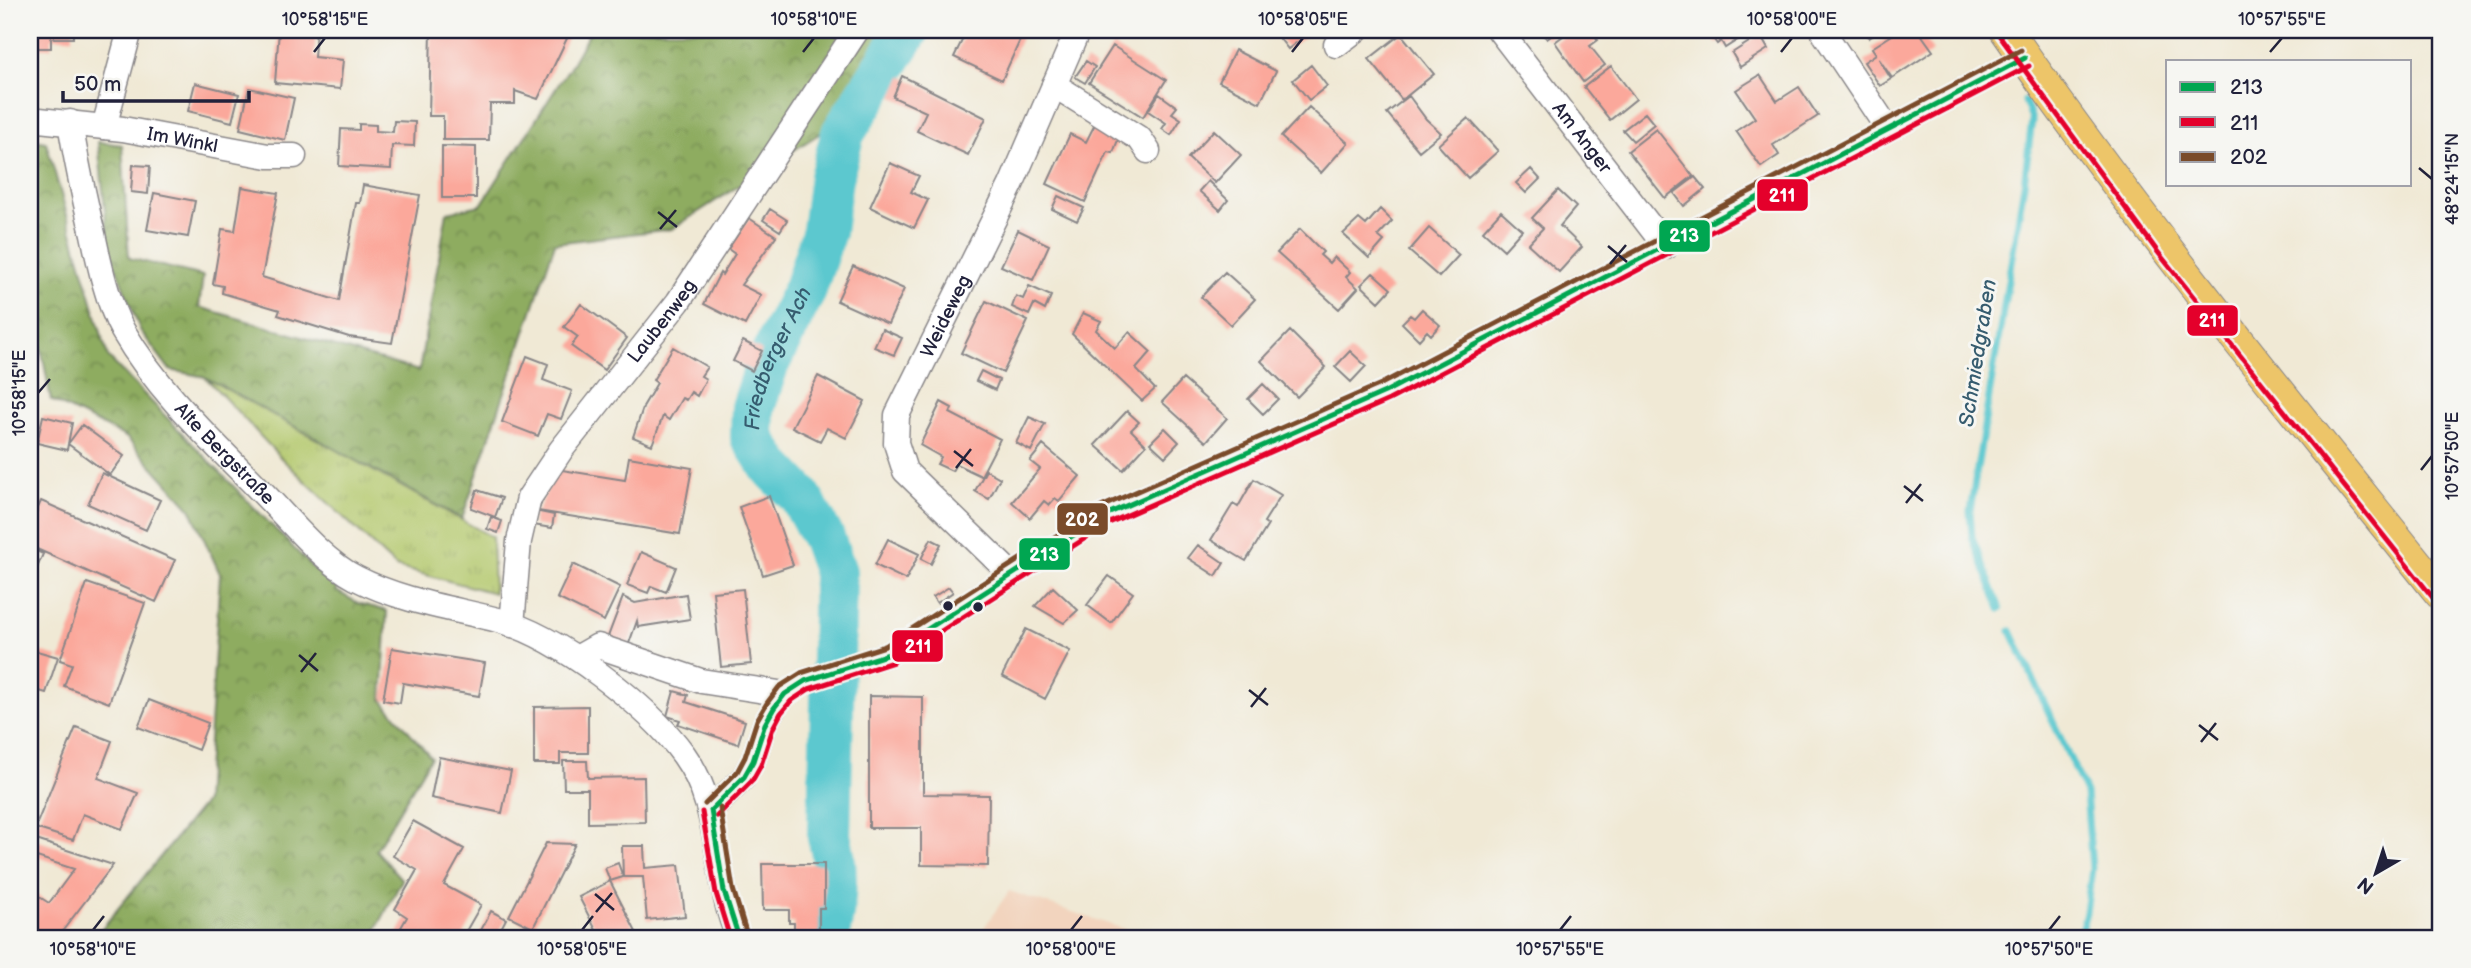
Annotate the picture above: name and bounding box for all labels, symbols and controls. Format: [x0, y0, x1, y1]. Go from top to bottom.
text: 10°58'15"E [282, 9, 368, 30]
text: 10°58'10"E [771, 9, 858, 30]
text: 10°58'05"E [1258, 9, 1348, 30]
text: 10°58'00"E [1747, 9, 1837, 30]
text: 10°57'55"E [2238, 9, 2326, 30]
scale bar [63, 60, 248, 104]
legend [2166, 60, 2412, 186]
text: 50 m [74, 72, 121, 97]
text: 213 [2230, 75, 2263, 100]
street label: Am Anger [1547, 97, 1617, 179]
text: 211 [2230, 111, 2258, 136]
street label: Im Winkl [145, 122, 220, 158]
text: 48°24'15"N [2442, 133, 2463, 225]
text: 202 [2230, 145, 2268, 170]
line badge: 211 [1756, 178, 1809, 212]
text: 211 [1769, 185, 1795, 208]
line badge: 213 [1658, 219, 1711, 253]
text: 213 [1669, 225, 1699, 248]
street label: Weideweg [916, 271, 976, 361]
street label: Laubenweg [623, 275, 701, 367]
water label: Schmiedgraben [1954, 277, 2002, 429]
water label: Friedberger Ach [740, 282, 817, 431]
line badge: 211 [2186, 304, 2239, 337]
text: 211 [2199, 310, 2225, 333]
text: 10°58'15"E [9, 350, 30, 436]
street label: Alte Bergstraße [170, 398, 279, 509]
text: 10°57'50"E [2442, 412, 2463, 500]
line badge: 202 [1056, 502, 1109, 536]
text: 202 [1065, 509, 1100, 532]
line badge: 213 [1018, 537, 1071, 571]
text: 213 [1029, 544, 1059, 567]
unlabelled marker [941, 599, 955, 613]
unlabelled marker [971, 600, 985, 614]
line badge: 211 [891, 629, 944, 663]
text: 211 [905, 636, 931, 659]
north arrow [2342, 838, 2412, 908]
text: N [2353, 872, 2379, 898]
text: 10°58'10"E [50, 939, 137, 960]
text: 10°58'05"E [537, 939, 627, 960]
text: 10°58'00"E [1026, 939, 1116, 960]
text: 10°57'55"E [1516, 939, 1604, 960]
text: 10°57'50"E [2005, 939, 2093, 960]

